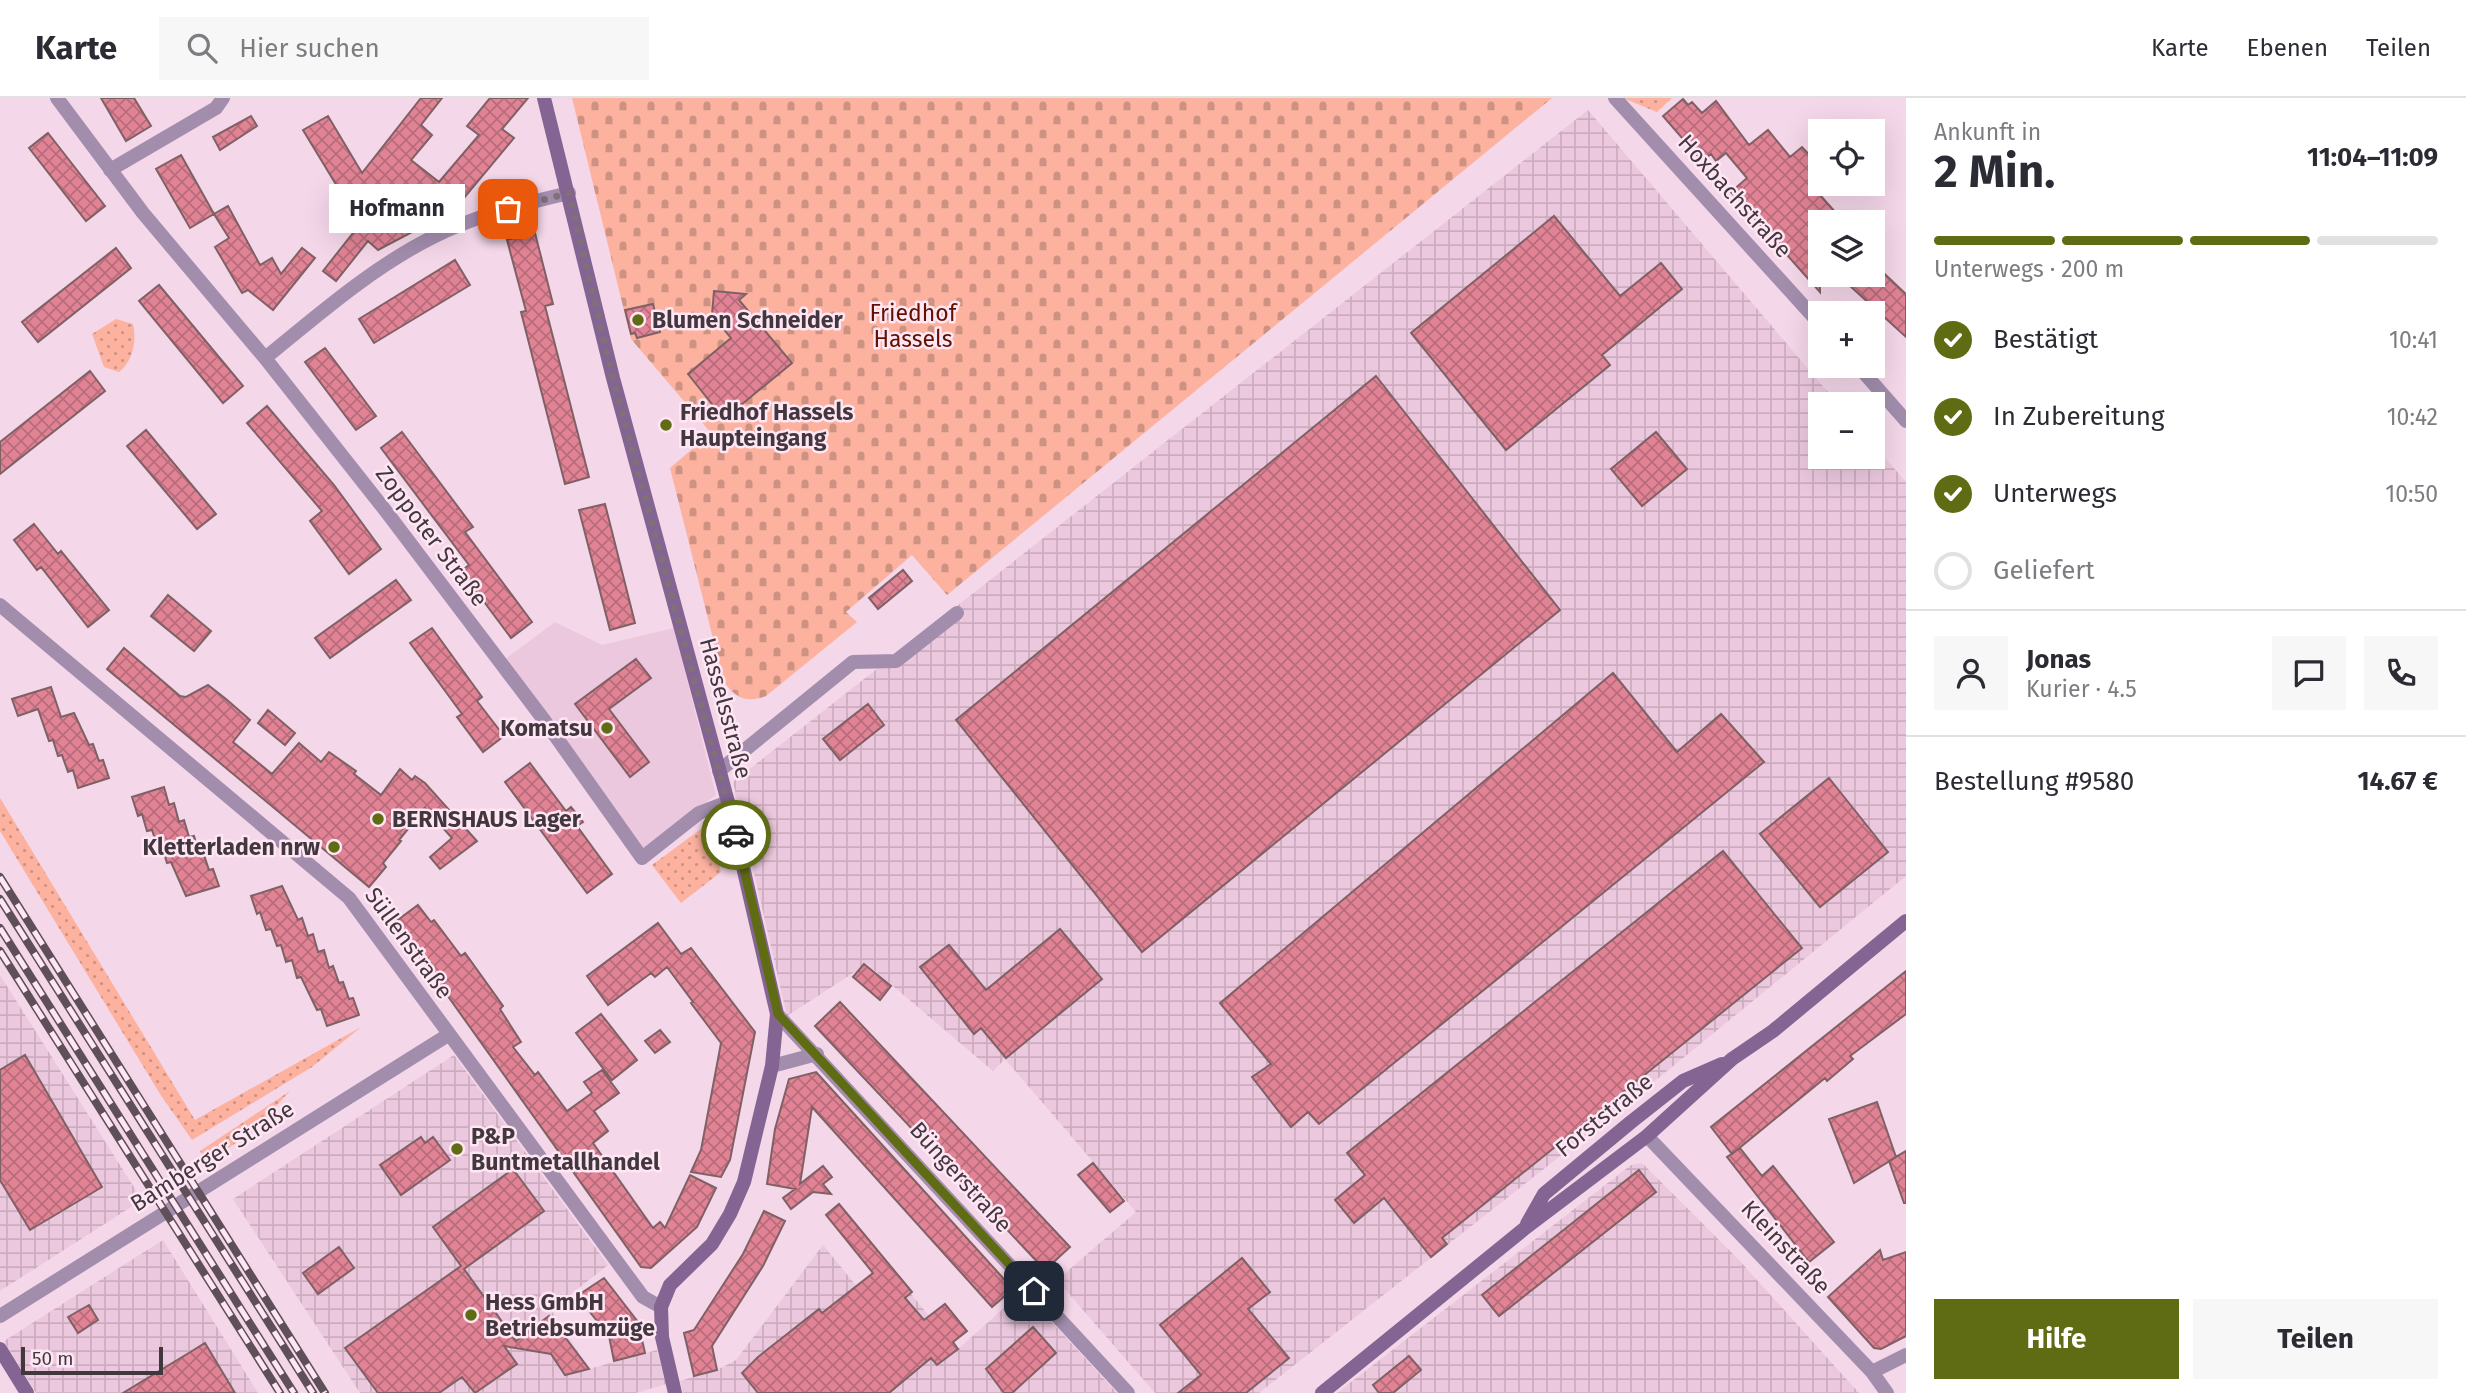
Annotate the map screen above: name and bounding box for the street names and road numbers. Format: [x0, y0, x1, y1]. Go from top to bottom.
street label: Hoxbachstraße [1672, 129, 1798, 263]
street label: Zoppoter Straße [370, 460, 494, 612]
street label: Hasselsstraße [694, 634, 758, 782]
street label: Süllenstraße [359, 882, 459, 1004]
street label: Forststraße [1550, 1067, 1658, 1163]
street label: Bamberger Straße [125, 1094, 299, 1218]
street label: Büngerstraße [904, 1116, 1018, 1238]
street label: Kleinstraße [1735, 1194, 1837, 1300]

